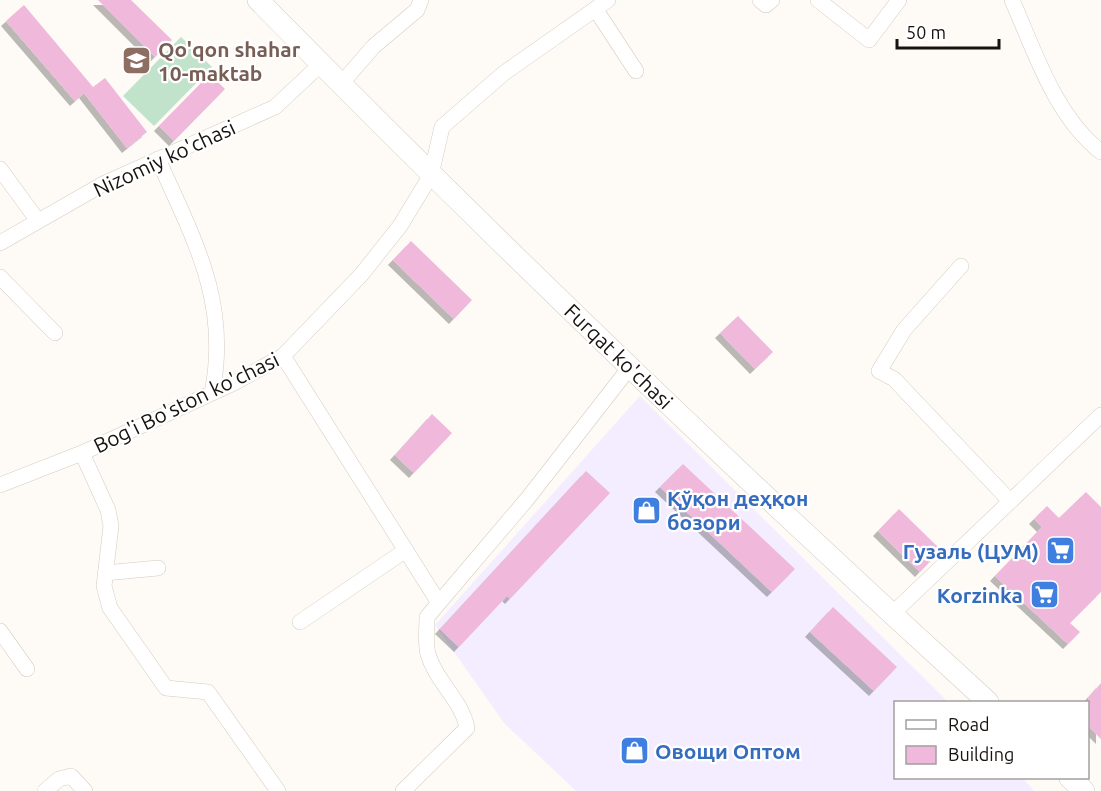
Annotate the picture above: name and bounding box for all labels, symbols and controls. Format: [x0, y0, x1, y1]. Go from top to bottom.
scale bar [897, 12, 999, 50]
text: 50 m [906, 22, 946, 42]
place label: Qo'qon shahar 10-maktab [158, 37, 301, 85]
school or university icon: Qo'qon shahar 10-maktab [121, 45, 153, 77]
street label: Nizomiy ko'chasi [89, 115, 239, 201]
street label: Furqat ko'chasi [560, 299, 678, 413]
street label: Bog'i Bo'ston ko'chasi [89, 347, 283, 457]
place label: Қўқон деҳқон бозори [667, 486, 808, 534]
shop icon: Қўқон деҳқон бозори [630, 494, 662, 526]
supermarket icon: Гузаль (ЦУМ) [1044, 535, 1076, 567]
place label: Гузаль (ЦУМ) [903, 539, 1039, 563]
supermarket icon: Korzinka [1028, 579, 1060, 611]
place label: Korzinka [937, 583, 1023, 607]
legend [894, 701, 1089, 779]
text: Road [948, 714, 990, 734]
shop icon: Овощи Оптом [618, 735, 650, 767]
place label: Овощи Оптом [655, 739, 801, 763]
text: Building [948, 744, 1014, 764]

